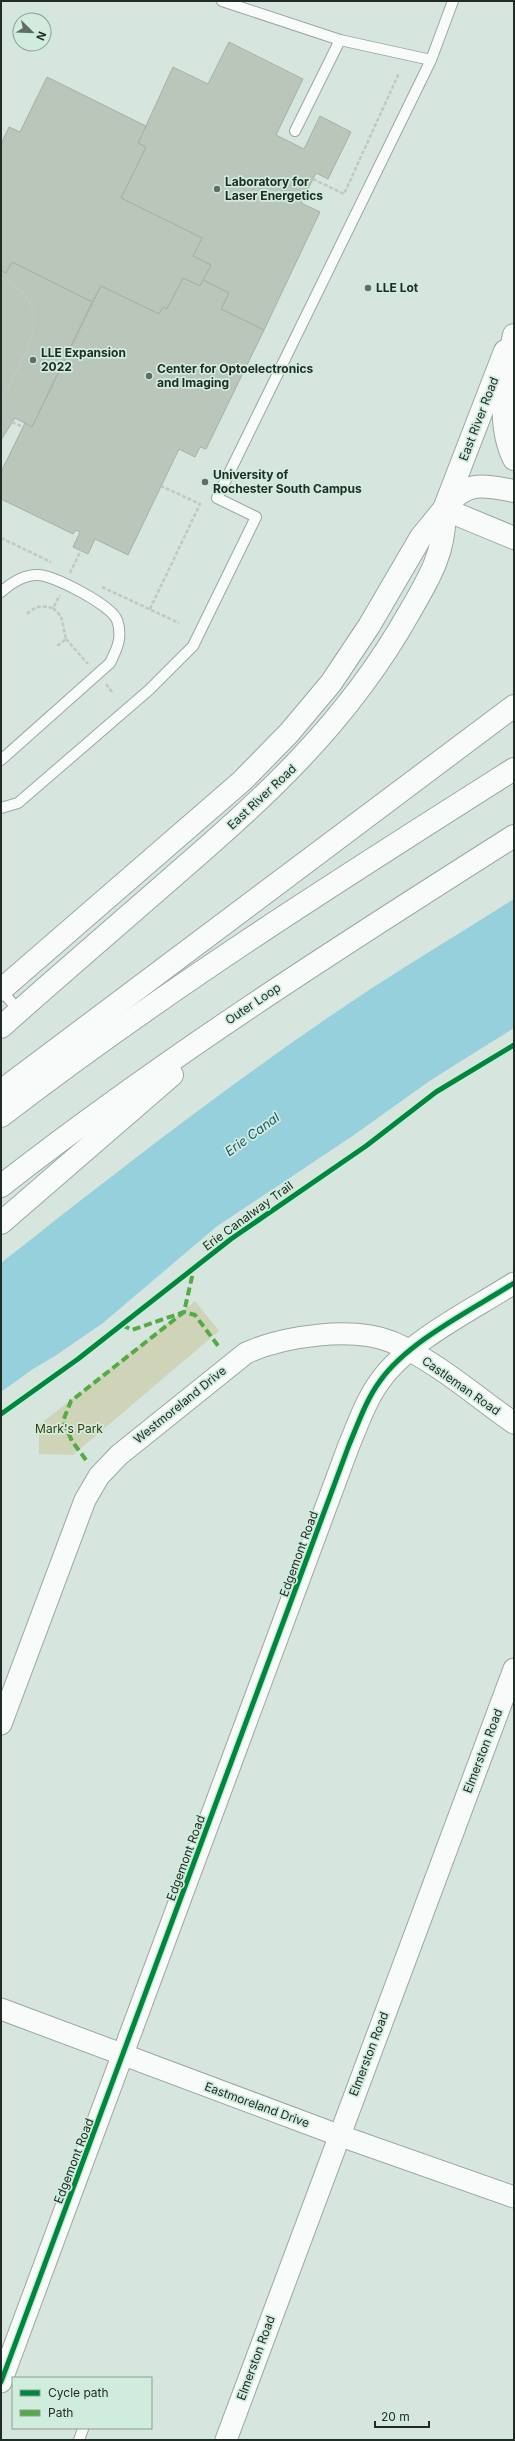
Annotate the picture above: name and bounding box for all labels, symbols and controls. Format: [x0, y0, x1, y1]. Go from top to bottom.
north arrow [12, 12, 52, 52]
text: N [33, 29, 49, 43]
place label: Laboratory for Laser Energetics [225, 174, 323, 203]
marker: Laboratory for Laser Energetics [212, 184, 222, 194]
place label: LLE Lot [376, 280, 419, 295]
marker: LLE Lot [363, 283, 373, 293]
place label: LLE Expansion 2022 [41, 345, 126, 374]
marker: LLE Expansion 2022 [28, 355, 38, 365]
place label: Center for Optoelectronics and Imaging [157, 361, 313, 390]
marker: Center for Optoelectronics and Imaging [144, 371, 154, 381]
street label: East River Road [456, 375, 501, 463]
place label: University of Rochester South Campus [213, 467, 362, 496]
marker: University of Rochester South Campus [200, 477, 210, 487]
street label: East River Road [224, 761, 299, 832]
street label: Outer Loop [222, 980, 283, 1028]
water label: Erie Canal [222, 1108, 283, 1159]
street label: Erie Canalway Trail [200, 1178, 296, 1253]
street label: Castleman Road [419, 1353, 503, 1418]
street label: Westmoreland Drive [130, 1363, 229, 1447]
park label: Mark's Park [35, 1421, 103, 1436]
street label: Edgemont Road [276, 1509, 321, 1599]
street label: Elmerston Road [460, 1707, 505, 1795]
street label: Edgemont Road [163, 1813, 208, 1903]
street label: Elmerston Road [346, 2010, 391, 2098]
street label: Eastmoreland Drive [203, 2079, 312, 2130]
street label: Edgemont Road [50, 2116, 97, 2206]
street label: Elmerston Road [233, 2313, 278, 2402]
legend [12, 2377, 152, 2429]
text: Cycle path [48, 2385, 109, 2400]
scale bar [375, 2403, 429, 2429]
text: Path [48, 2405, 73, 2420]
text: 20 m [381, 2409, 410, 2424]

